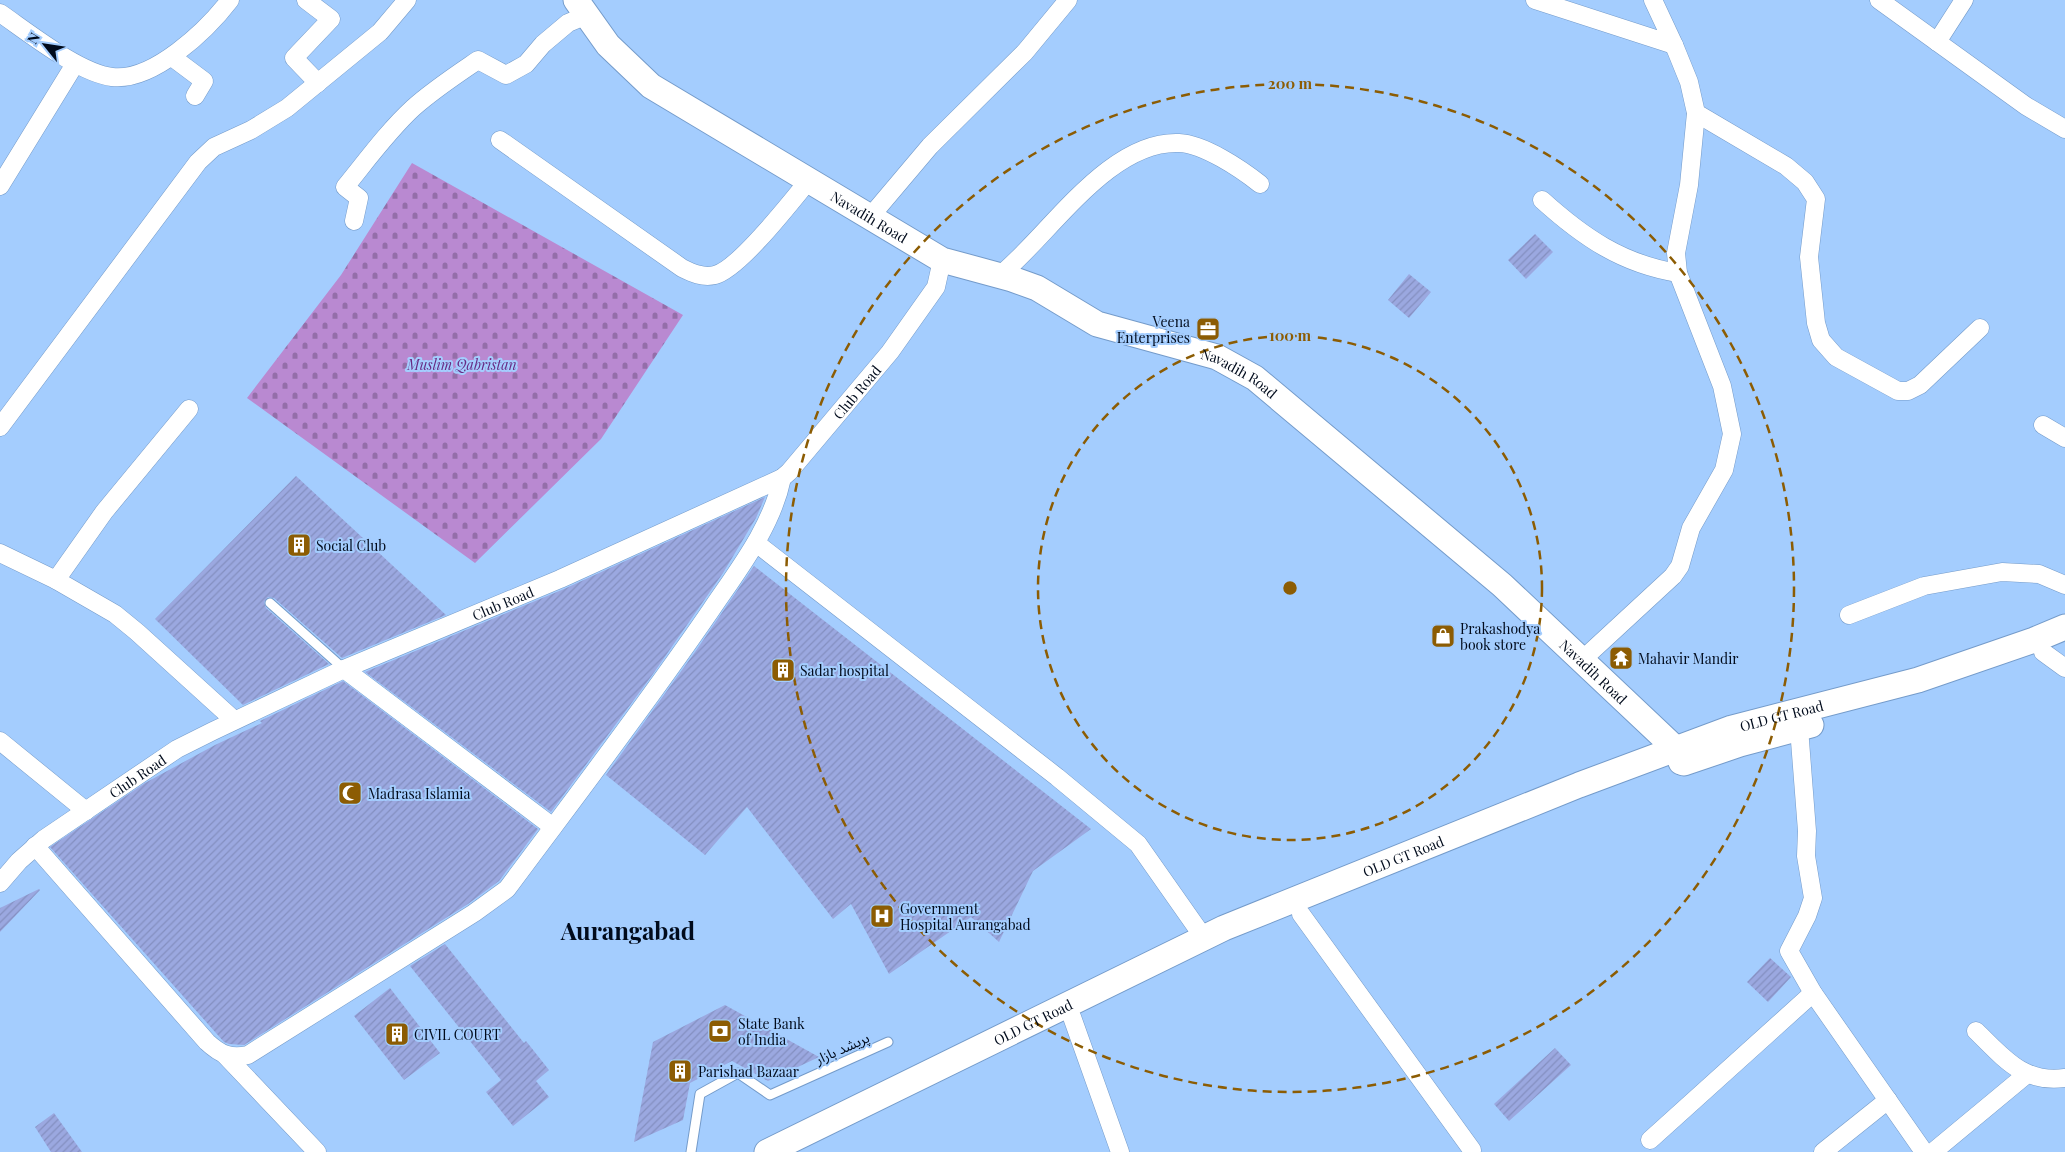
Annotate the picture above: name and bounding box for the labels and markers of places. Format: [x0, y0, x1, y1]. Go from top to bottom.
place label: Veena Enterprises [1117, 312, 1190, 347]
office icon: Veena Enterprises [1195, 316, 1221, 342]
building icon: Social Club [286, 532, 312, 558]
place label: Social Club [316, 536, 386, 555]
centre of rings [1281, 579, 1299, 597]
place label: Prakashodya book store [1460, 619, 1540, 654]
shop icon: Prakashodya book store [1430, 623, 1456, 649]
temple icon: Mahavir Mandir [1608, 645, 1634, 671]
place label: Mahavir Mandir [1638, 649, 1739, 668]
building icon: Sadar hospital [770, 657, 796, 683]
place label: Sadar hospital [800, 661, 889, 680]
mosque icon: Madrasa Islamia [337, 780, 363, 806]
place label: Madrasa Islamia [368, 784, 470, 803]
place label: Government Hospital Aurangabad [900, 899, 1031, 934]
hospital icon: Government Hospital Aurangabad [869, 903, 895, 929]
place label: State Bank of India [738, 1014, 805, 1049]
bank icon: State Bank of India [707, 1018, 733, 1044]
building icon: CIVIL COURT [384, 1021, 410, 1047]
place label: CIVIL COURT [414, 1025, 501, 1044]
building icon: Parishad Bazaar [667, 1058, 693, 1084]
place label: Parishad Bazaar [698, 1062, 800, 1081]

